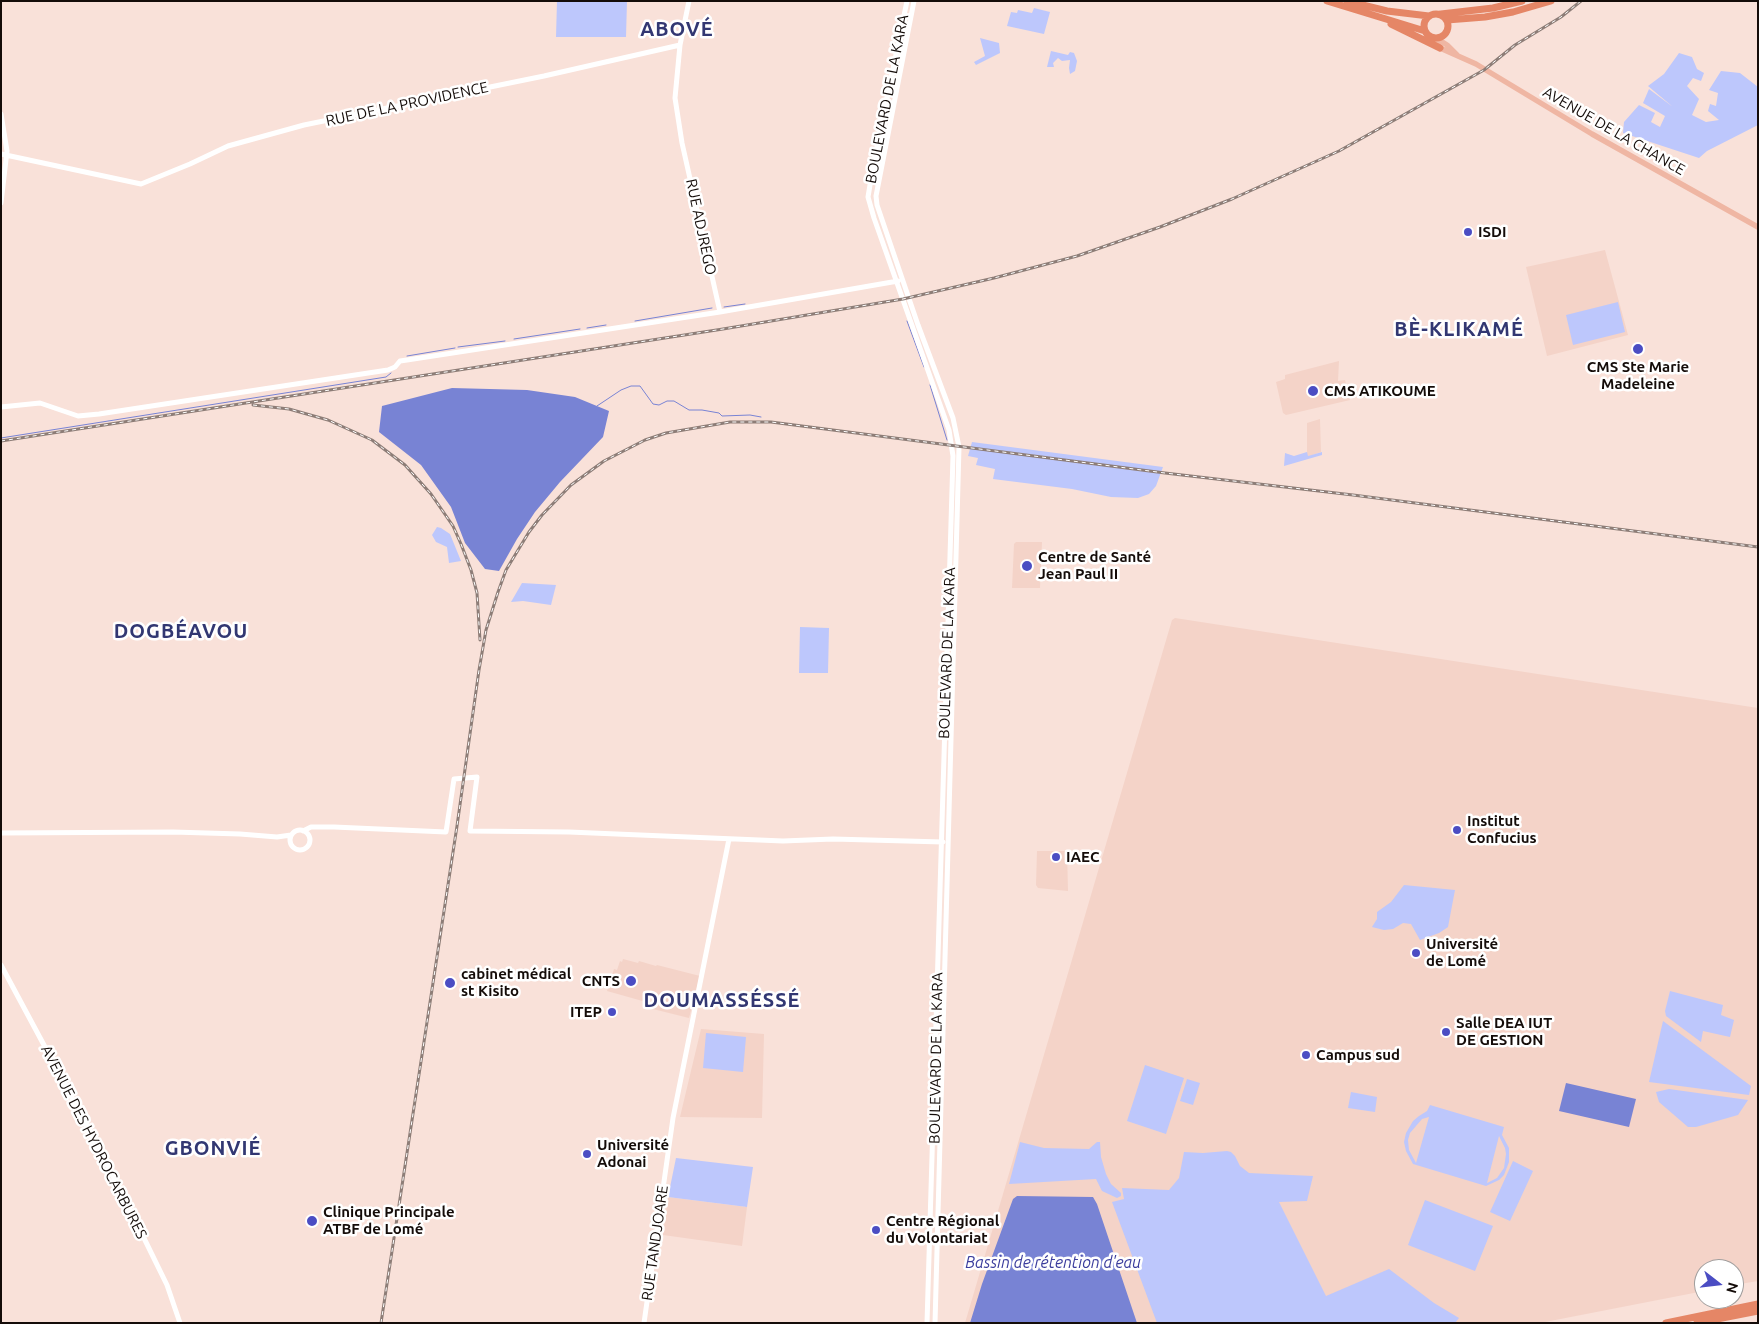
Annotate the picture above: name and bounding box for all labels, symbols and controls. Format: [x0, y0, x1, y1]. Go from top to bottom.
street label: BOULEVARD DE LA KARA [862, 13, 912, 185]
district label: ABOVÉ [640, 17, 714, 41]
street label: RUE DE LA PROVIDENCE [324, 78, 490, 130]
street label: AVENUE DE LA CHANCE [1540, 83, 1688, 179]
street label: RUE ADJREGO [682, 177, 720, 277]
place label: ISDI [1478, 223, 1506, 241]
marker: ISDI [1462, 226, 1474, 238]
district label: BÈ-KLIKAMÉ [1393, 317, 1525, 341]
marker: CMS Ste Marie Madeleine [1631, 342, 1645, 356]
place label: CMS Ste Marie Madeleine [1587, 358, 1689, 393]
place label: CMS ATIKOUME [1324, 382, 1436, 400]
marker: CMS ATIKOUME [1306, 384, 1320, 398]
place label: Centre de Santé Jean Paul II [1038, 548, 1151, 583]
marker: Centre de Santé Jean Paul II [1020, 559, 1034, 573]
street label: BOULEVARD DE LA KARA [935, 567, 959, 739]
district label: DOGBÉAVOU [113, 619, 249, 643]
place label: Institut Confucius [1467, 812, 1537, 847]
marker: Institut Confucius [1451, 824, 1463, 836]
place label: IAEC [1066, 848, 1100, 866]
marker: IAEC [1050, 851, 1062, 863]
place label: Université de Lomé [1426, 935, 1498, 970]
marker: Université de Lomé [1410, 947, 1422, 959]
place label: cabinet médical st Kisito [461, 965, 571, 1000]
place label: CNTS [582, 972, 620, 990]
street label: BOULEVARD DE LA KARA [926, 972, 946, 1144]
marker: CNTS [624, 974, 638, 988]
marker: cabinet médical st Kisito [443, 976, 457, 990]
district label: DOUMASSÉSSÉ [642, 988, 802, 1012]
place label: ITEP [570, 1003, 602, 1021]
marker: ITEP [606, 1006, 618, 1018]
place label: Salle DEA IUT DE GESTION [1456, 1014, 1552, 1049]
marker: Salle DEA IUT DE GESTION [1440, 1026, 1452, 1038]
street label: AVENUE DES HYDROCARBURES [37, 1042, 151, 1242]
place label: Campus sud [1316, 1046, 1400, 1064]
marker: Campus sud [1300, 1049, 1312, 1061]
district label: GBONVIÉ [164, 1136, 262, 1160]
place label: Université Adonai [597, 1136, 669, 1171]
marker: Université Adonai [581, 1148, 593, 1160]
street label: RUE TANDJOARE [638, 1184, 672, 1302]
place label: Clinique Principale ATBF de Lomé [323, 1203, 455, 1238]
place label: Centre Régional du Volontariat [886, 1212, 999, 1247]
marker: Clinique Principale ATBF de Lomé [305, 1214, 319, 1228]
marker: Centre Régional du Volontariat [870, 1224, 882, 1236]
water label: Bassin de rétention d'eau [965, 1253, 1141, 1273]
north arrow [1694, 1259, 1744, 1309]
text: N [1723, 1281, 1742, 1295]

